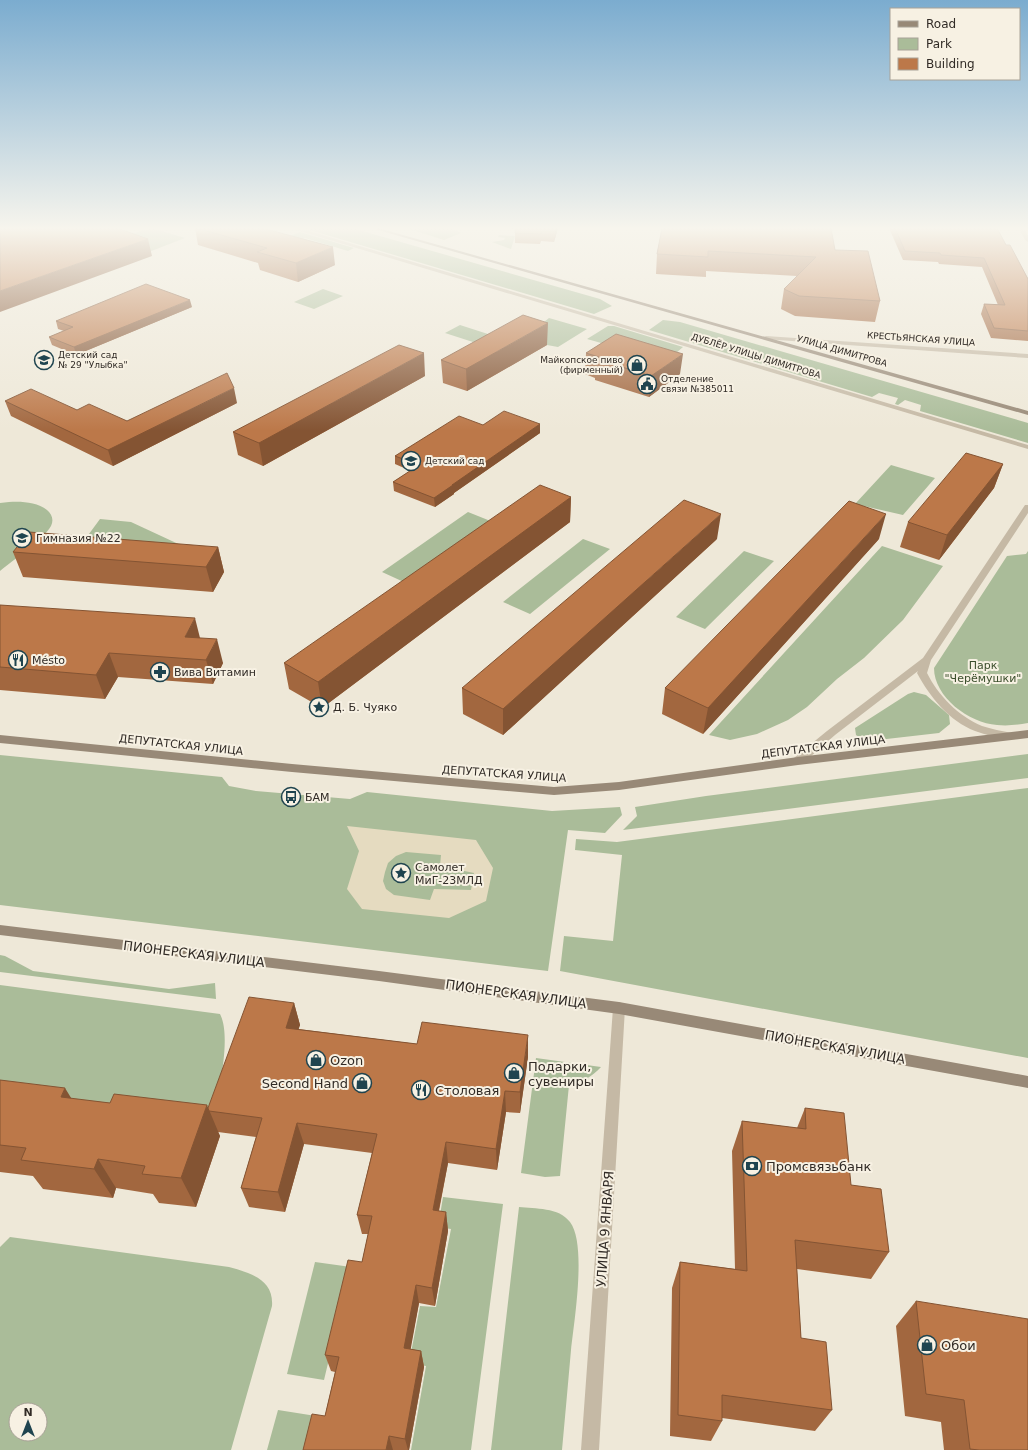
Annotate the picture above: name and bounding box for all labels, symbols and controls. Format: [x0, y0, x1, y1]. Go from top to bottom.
legend [890, 8, 1020, 80]
text: Road [926, 17, 956, 31]
text: Park [926, 37, 952, 51]
text: Building [926, 57, 975, 71]
street label: КРЕСТЬЯНСКАЯ УЛИЦА [867, 330, 976, 348]
street label: ДУБЛЁР УЛИЦЫ ДИМИТРОВА [690, 332, 823, 381]
street label: УЛИЦА ДИМИТРОВА [796, 333, 889, 369]
school or university icon: Детский сад № 29 "Улыбка" [33, 349, 55, 371]
place label: Детский сад № 29 "Улыбка" [58, 350, 128, 370]
shop icon: Майкопское пиво (фирменный) [626, 354, 648, 376]
place label: Майкопское пиво (фирменный) [540, 355, 623, 375]
public building icon: Отделение связи №385011 [636, 373, 658, 395]
place label: Отделение связи №385011 [661, 374, 734, 394]
school or university icon: Детский сад [400, 450, 422, 472]
place label: Детский сад [425, 456, 484, 466]
school or university icon: Гимназия №22 [11, 527, 33, 549]
place label: Гимназия №22 [36, 532, 121, 545]
restaurant icon: Mésto [7, 649, 29, 671]
place label: Mésto [32, 654, 65, 667]
park label: Парк "Черёмушки" [945, 659, 1021, 685]
pharmacy icon: Вива Витамин [149, 661, 171, 683]
place label: Вива Витамин [174, 666, 256, 679]
place icon: Д. Б. Чуяко [308, 696, 330, 718]
place label: Д. Б. Чуяко [333, 701, 397, 714]
street label: ДЕПУТАТСКАЯ УЛИЦА [118, 732, 244, 758]
street label: ДЕПУТАТСКАЯ УЛИЦА [760, 733, 886, 761]
street label: ДЕПУТАТСКАЯ УЛИЦА [441, 763, 567, 785]
bus stop icon: БАМ [280, 786, 302, 808]
place label: БАМ [305, 791, 330, 804]
place label: Самолет МиГ-23МЛД [415, 861, 483, 887]
place icon: Самолет МиГ-23МЛД [390, 862, 412, 884]
street label: ПИОНЕРСКАЯ УЛИЦА [122, 938, 266, 970]
street label: ПИОНЕРСКАЯ УЛИЦА [444, 977, 588, 1011]
street label: ПИОНЕРСКАЯ УЛИЦА [764, 1027, 906, 1067]
shop icon: Ozon [305, 1049, 327, 1071]
place label: Ozon [330, 1053, 363, 1068]
place label: Подарки, сувениры [528, 1059, 594, 1089]
shop icon: Подарки, сувениры [503, 1062, 525, 1084]
shop icon: Second Hand [351, 1072, 373, 1094]
place label: Second Hand [262, 1076, 348, 1091]
restaurant icon: Столовая [410, 1079, 432, 1101]
place label: Столовая [435, 1083, 499, 1098]
bank icon: Промсвязьбанк [741, 1155, 763, 1177]
place label: Промсвязьбанк [766, 1159, 871, 1174]
street label: УЛИЦА 9 ЯНВАРЯ [593, 1170, 617, 1288]
shop icon: Обои [916, 1334, 938, 1356]
place label: Обои [941, 1338, 976, 1353]
north arrow [8, 1402, 48, 1442]
text: N [23, 1406, 33, 1419]

